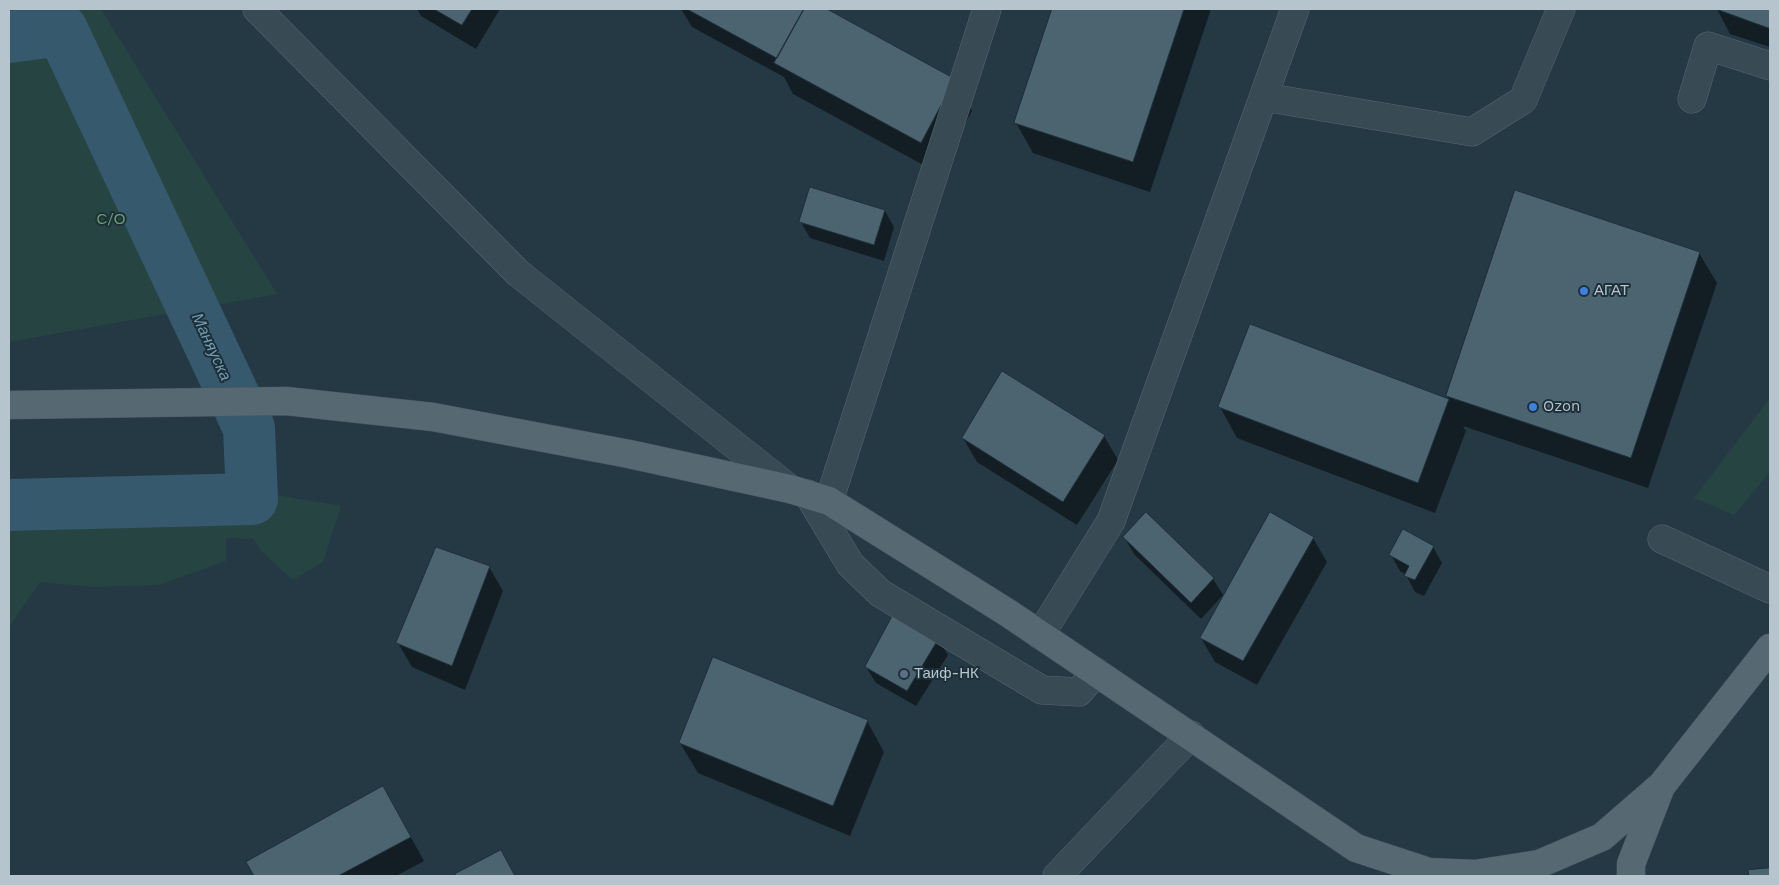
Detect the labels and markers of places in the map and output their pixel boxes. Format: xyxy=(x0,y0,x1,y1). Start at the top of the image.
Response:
place label: АГАТ xyxy=(1594,282,1629,300)
marker: АГАТ xyxy=(1578,285,1590,297)
place label: Ozon xyxy=(1543,398,1580,416)
marker: Ozon xyxy=(1527,401,1539,413)
place label: Таиф-НК xyxy=(914,665,979,683)
marker: Таиф-НК xyxy=(898,668,910,680)

